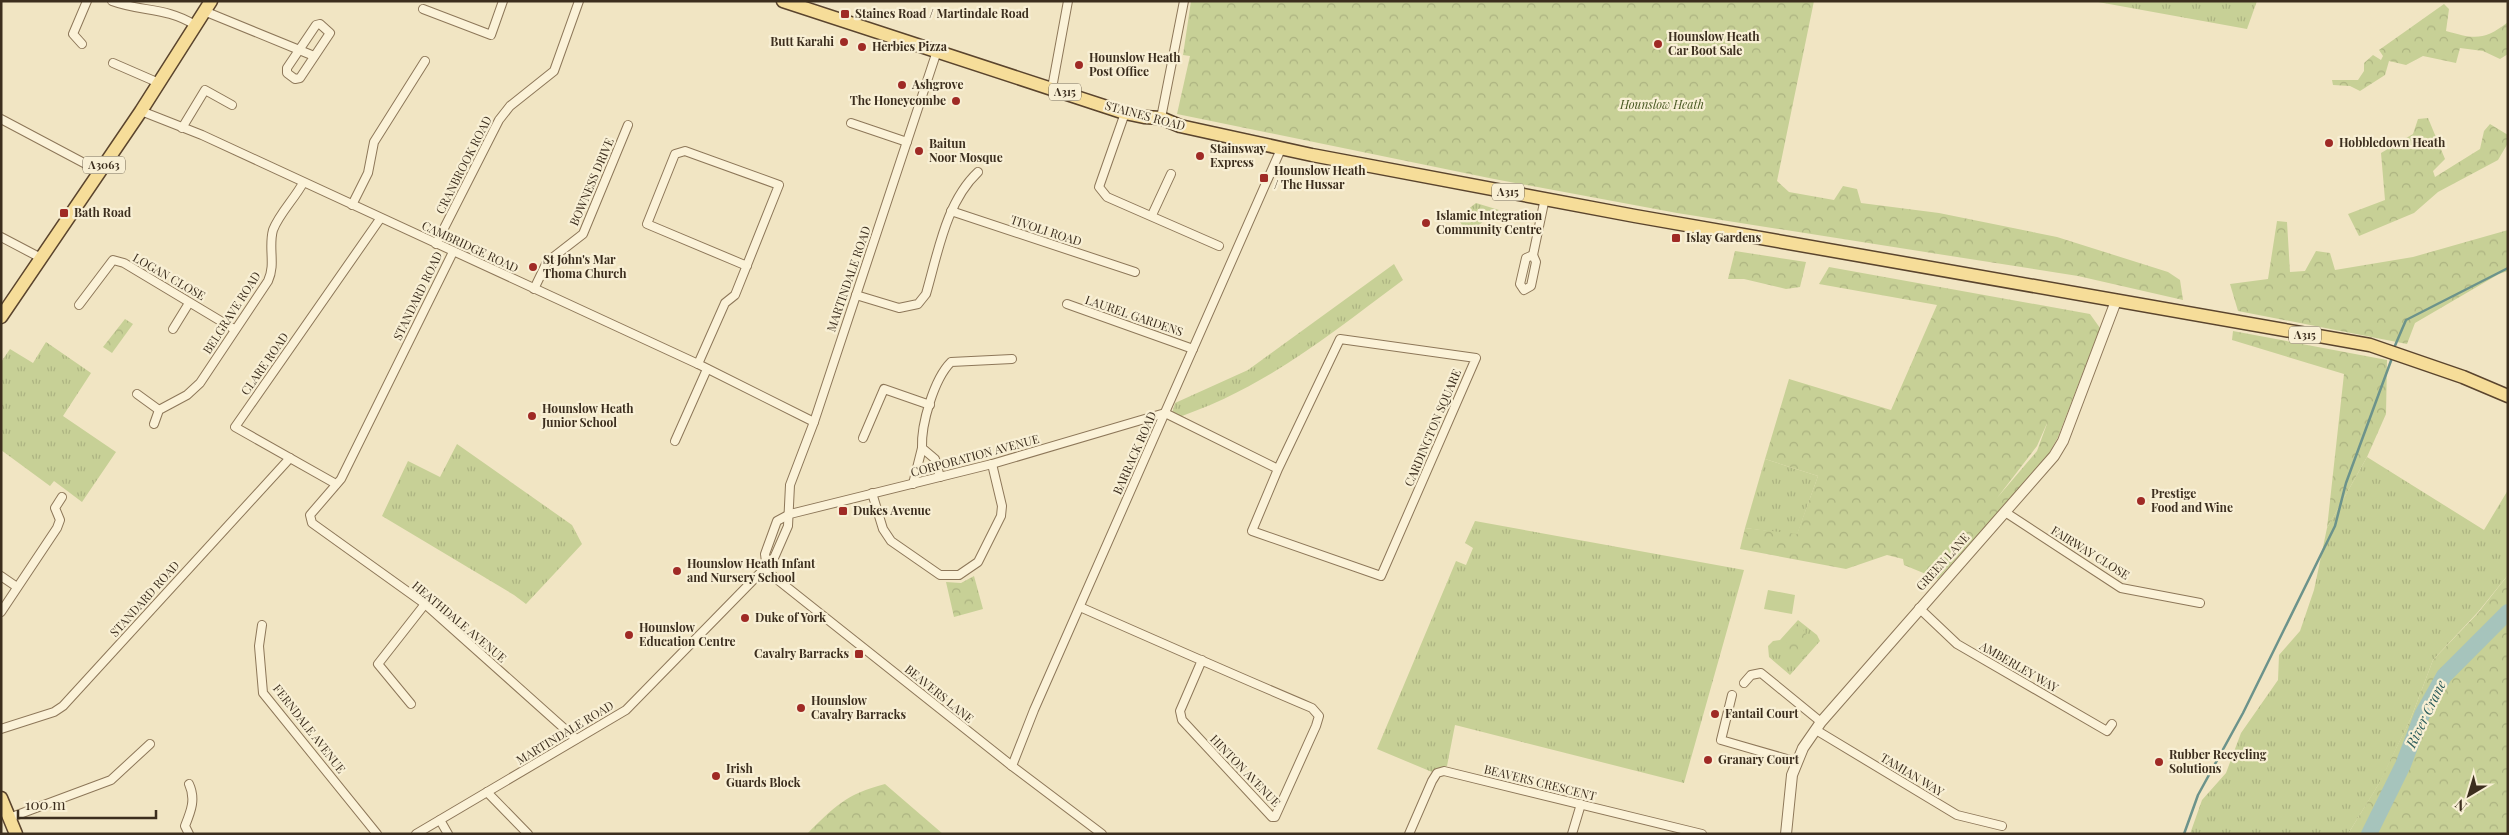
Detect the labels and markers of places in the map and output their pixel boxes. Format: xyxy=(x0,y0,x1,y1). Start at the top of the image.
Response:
place label: Staines Road / Martindale Road xyxy=(855,5,1029,21)
marker: Staines Road / Martindale Road xyxy=(839,8,851,20)
place label: Hounslow Heath Car Boot Sale xyxy=(1668,28,1760,58)
place label: Butt Karahi xyxy=(770,33,834,49)
marker: Butt Karahi xyxy=(838,36,850,48)
place label: Herbies Pizza xyxy=(872,38,948,54)
marker: Hounslow Heath Car Boot Sale xyxy=(1652,38,1664,50)
marker: Herbies Pizza xyxy=(856,41,868,53)
place label: Hounslow Heath Post Office xyxy=(1089,49,1181,79)
marker: Hounslow Heath Post Office xyxy=(1073,59,1085,71)
place label: Ashgrove xyxy=(911,76,963,92)
marker: Ashgrove xyxy=(896,79,908,91)
place label: The Honeycombe xyxy=(850,92,946,108)
marker: The Honeycombe xyxy=(950,95,962,107)
place label: Hobbledown Heath xyxy=(2339,134,2446,150)
place label: Baitun Noor Mosque xyxy=(929,135,1003,165)
marker: Hobbledown Heath xyxy=(2323,137,2335,149)
place label: Stainsway Express xyxy=(1210,140,1267,170)
marker: Baitun Noor Mosque xyxy=(913,145,925,157)
marker: Stainsway Express xyxy=(1194,150,1206,162)
place label: Hounslow Heath / The Hussar xyxy=(1274,162,1366,192)
marker: Hounslow Heath / The Hussar xyxy=(1258,172,1270,184)
place label: Bath Road xyxy=(74,204,131,220)
marker: Bath Road xyxy=(58,207,70,219)
place label: Islamic Integration Community Centre xyxy=(1436,207,1543,237)
marker: Islamic Integration Community Centre xyxy=(1420,217,1432,229)
place label: Islay Gardens xyxy=(1686,229,1761,245)
marker: Islay Gardens xyxy=(1670,232,1682,244)
place label: St John's Mar Thoma Church xyxy=(543,251,627,281)
marker: St John's Mar Thoma Church xyxy=(527,261,539,273)
place label: Hounslow Heath Junior School xyxy=(541,400,634,430)
marker: Hounslow Heath Junior School xyxy=(526,410,538,422)
place label: Prestige Food and Wine xyxy=(2151,485,2233,515)
marker: Prestige Food and Wine xyxy=(2135,495,2147,507)
place label: Dukes Avenue xyxy=(853,502,931,518)
marker: Dukes Avenue xyxy=(837,505,849,517)
place label: Hounslow Heath Infant and Nursery School xyxy=(687,555,816,585)
marker: Hounslow Heath Infant and Nursery School xyxy=(671,565,683,577)
place label: Duke of York xyxy=(755,609,827,625)
marker: Duke of York xyxy=(739,612,751,624)
place label: Hounslow Education Centre xyxy=(639,619,736,649)
marker: Hounslow Education Centre xyxy=(623,629,635,641)
place label: Cavalry Barracks xyxy=(754,645,849,661)
marker: Cavalry Barracks xyxy=(853,648,865,660)
place label: Hounslow Cavalry Barracks xyxy=(811,692,906,722)
marker: Hounslow Cavalry Barracks xyxy=(795,702,807,714)
place label: Fantail Court xyxy=(1725,705,1799,721)
marker: Fantail Court xyxy=(1709,708,1721,720)
place label: Rubber Recycling Solutions xyxy=(2169,746,2267,776)
place label: Granary Court xyxy=(1718,751,1800,767)
marker: Granary Court xyxy=(1702,754,1714,766)
marker: Rubber Recycling Solutions xyxy=(2153,756,2165,768)
place label: Irish Guards Block xyxy=(726,760,802,790)
marker: Irish Guards Block xyxy=(710,770,722,782)

